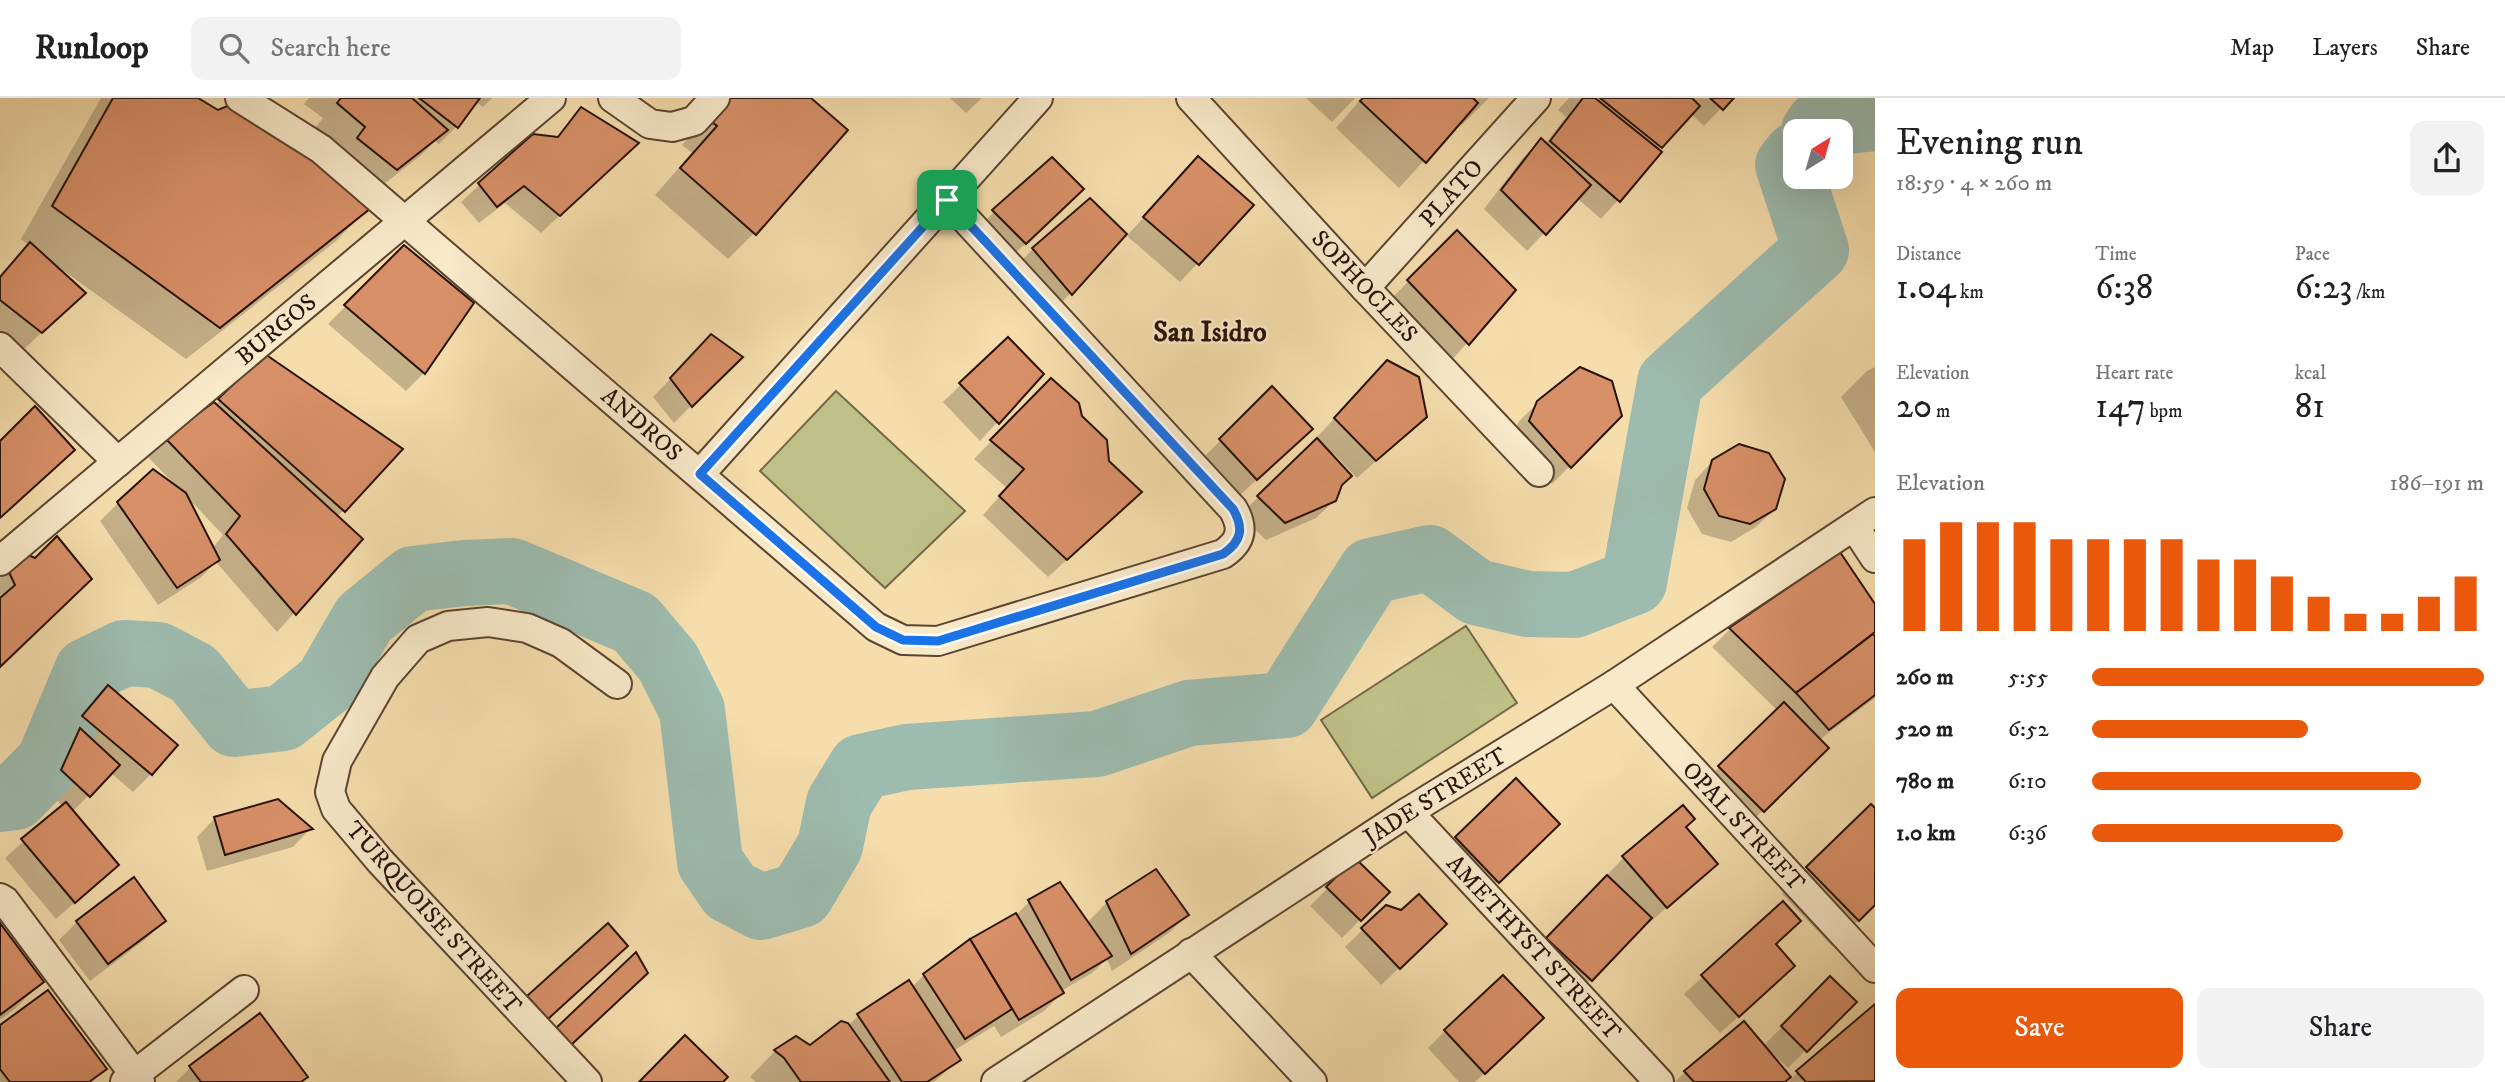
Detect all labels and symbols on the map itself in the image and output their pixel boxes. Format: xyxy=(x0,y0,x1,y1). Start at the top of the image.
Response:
north arrow xyxy=(1783,119,1853,189)
street label: PLATO xyxy=(1413,153,1490,234)
pin xyxy=(917,170,977,230)
street label: SOPHOCLES xyxy=(1305,224,1424,349)
street label: BURGOS xyxy=(230,288,323,372)
district label: San Isidro xyxy=(1153,315,1267,350)
street label: ANDROS xyxy=(595,381,688,468)
street label: JADE STREET xyxy=(1357,741,1513,854)
street label: OPAL STREET xyxy=(1675,756,1811,898)
street label: TURQUOISE STREET xyxy=(339,815,528,1020)
street label: AMETHYST STREET xyxy=(1440,849,1627,1047)

